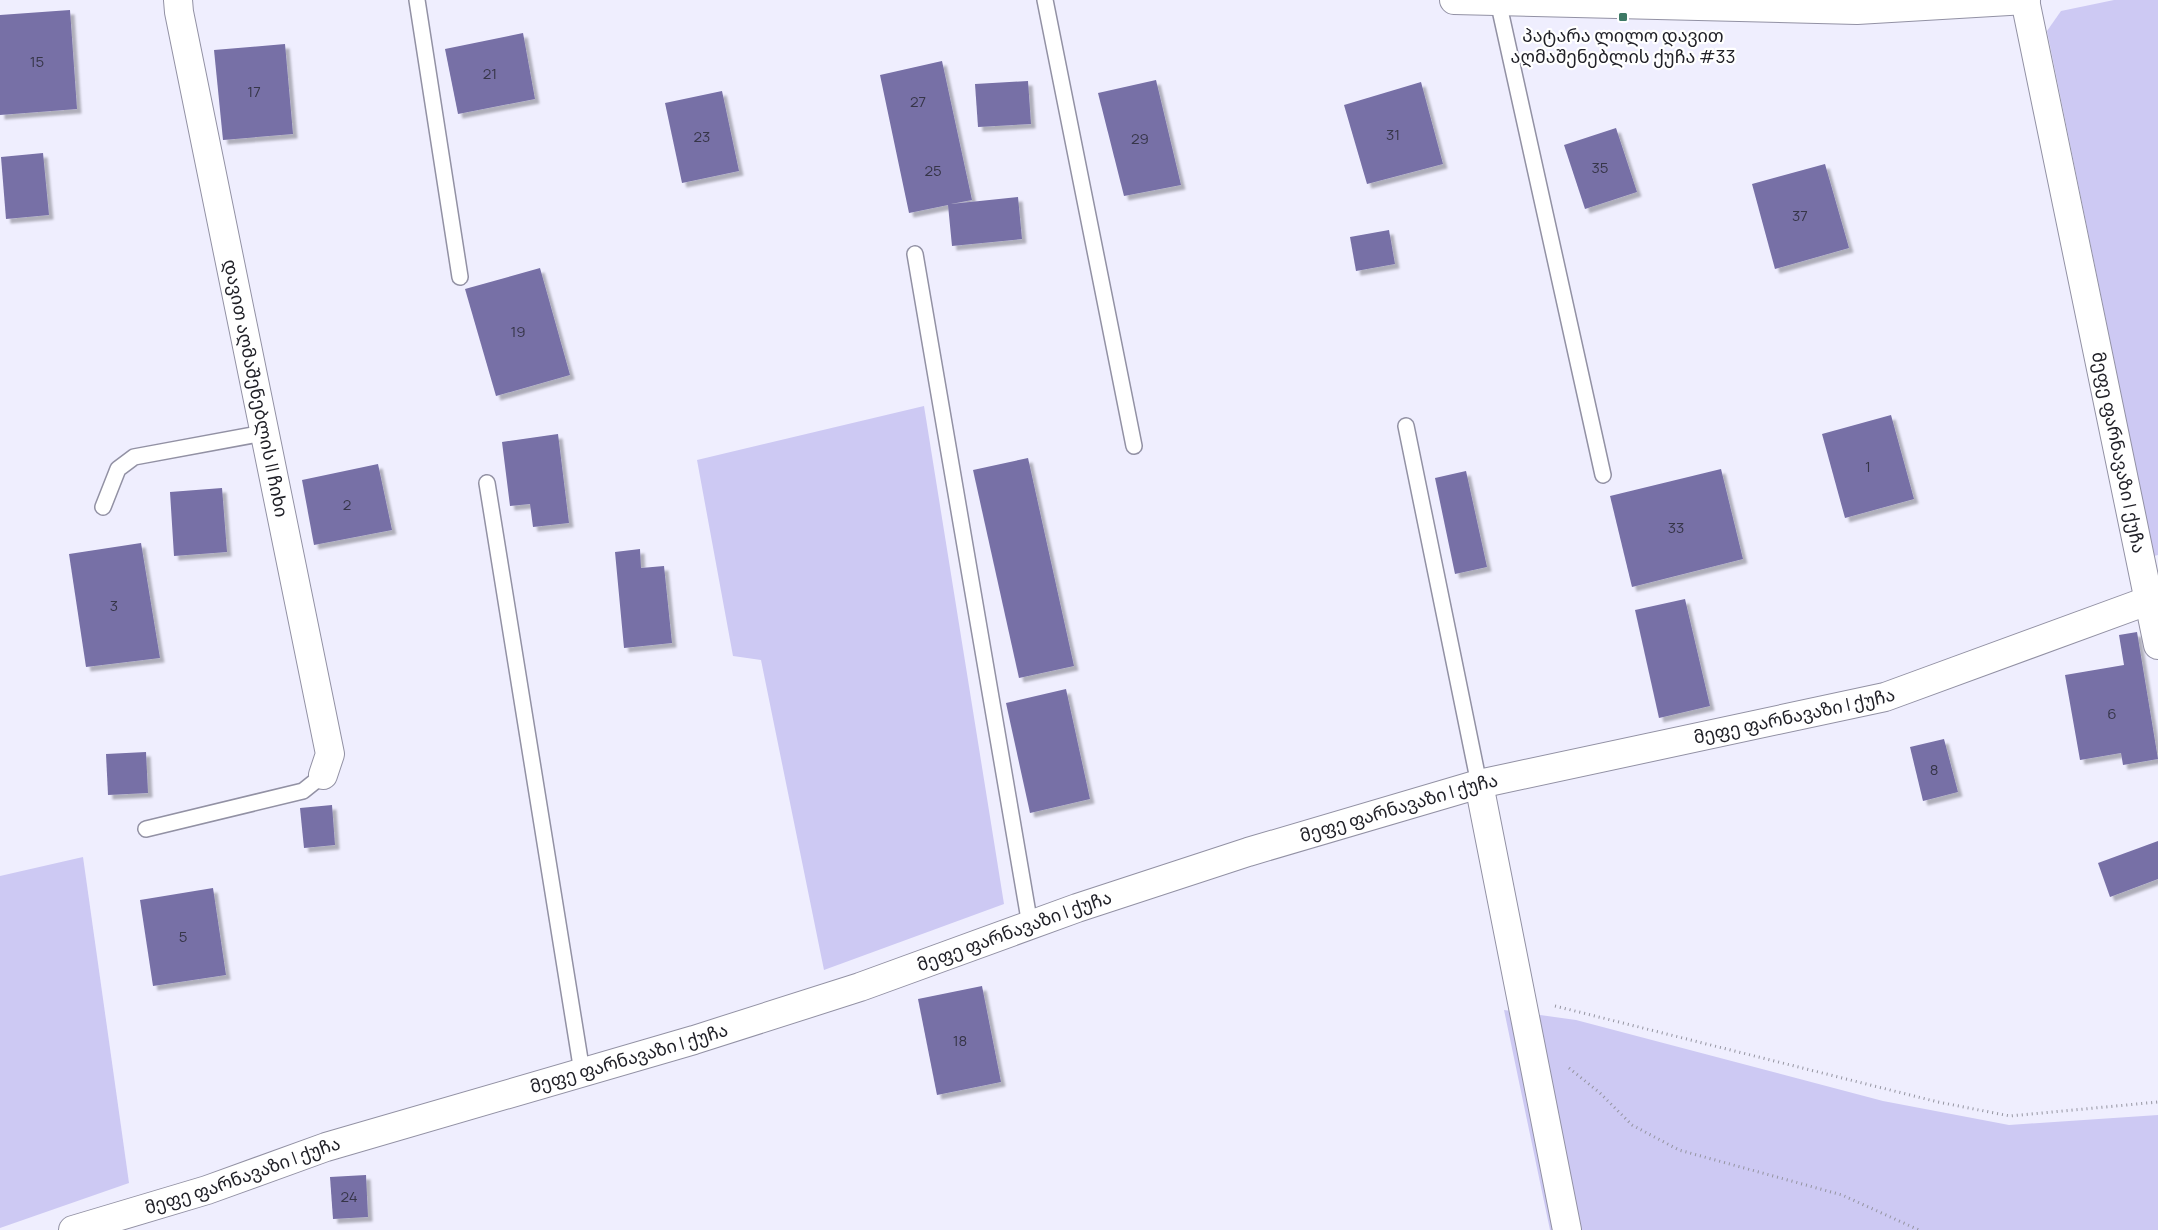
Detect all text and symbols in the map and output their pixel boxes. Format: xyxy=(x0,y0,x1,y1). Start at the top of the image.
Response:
marker: პატარა ლილო დავით აღმაშენებლის ქუჩა #33 xyxy=(1617,11,1629,23)
place label: პატარა ლილო დავით აღმაშენებლის ქუჩა #33 xyxy=(1511,23,1735,68)
house number: 15 xyxy=(30,51,44,72)
house number: 21 xyxy=(483,63,497,84)
house number: 17 xyxy=(247,81,261,102)
house number: 27 xyxy=(910,91,926,112)
house number: 31 xyxy=(1386,124,1400,145)
house number: 23 xyxy=(694,126,710,147)
house number: 29 xyxy=(1131,128,1149,149)
house number: 35 xyxy=(1592,157,1608,178)
house number: 25 xyxy=(924,160,942,181)
house number: 37 xyxy=(1792,205,1808,226)
street label: დავით აღმაშენებლის II ჩიხი xyxy=(219,257,294,519)
house number: 19 xyxy=(510,321,526,342)
street label: მეფე ფარნავაზი I ქუჩა xyxy=(2087,349,2152,555)
house number: 1 xyxy=(1865,456,1871,477)
house number: 2 xyxy=(343,494,351,515)
house number: 33 xyxy=(1668,517,1684,538)
house number: 3 xyxy=(110,595,118,616)
street label: მეფე ფარნავაზი I ქუჩა xyxy=(1691,681,1898,749)
house number: 6 xyxy=(2107,703,2117,724)
house number: 8 xyxy=(1930,759,1938,780)
street label: მეფე ფარნავაზი I ქუჩა xyxy=(1297,767,1500,847)
street label: მეფე ფარნავაზი I ქუჩა xyxy=(913,884,1114,976)
house number: 5 xyxy=(179,926,187,947)
street label: მეფე ფარნავაზი I ქუჩა xyxy=(527,1017,731,1098)
house number: 18 xyxy=(953,1030,967,1051)
street label: მეფე ფარნავაზი I ქუჩა xyxy=(141,1131,343,1219)
house number: 24 xyxy=(340,1186,358,1207)

